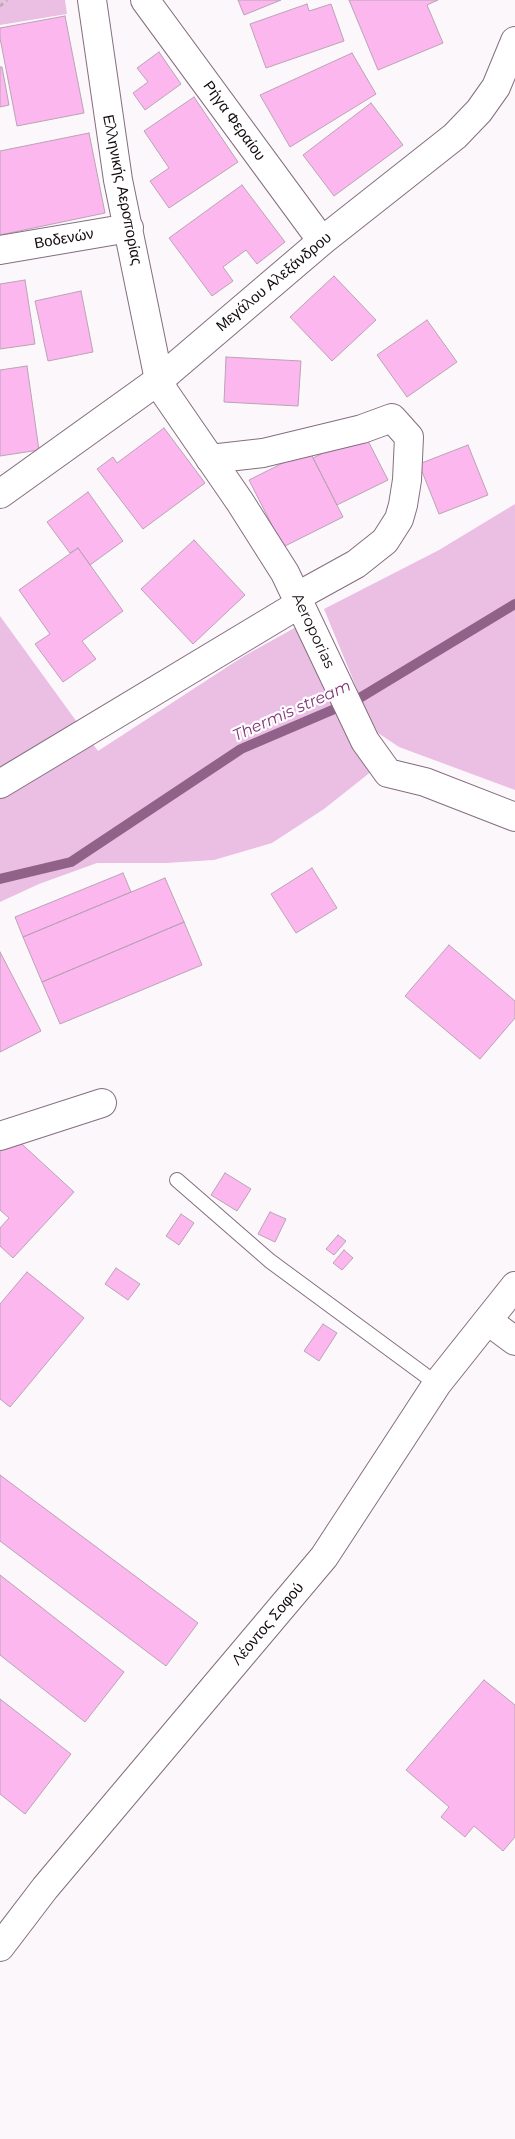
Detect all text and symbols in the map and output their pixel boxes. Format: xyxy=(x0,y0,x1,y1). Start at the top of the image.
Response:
street label: Ρήγα Φεραίου xyxy=(199,78,269,164)
street label: Ελληνικής Αεροπορίας xyxy=(99,113,145,267)
street label: Βοδενών xyxy=(33,225,95,253)
street label: Μεγάλου Αλεξάνδρου xyxy=(213,229,335,335)
street label: Aeroporias xyxy=(288,591,338,671)
water label: Thermis stream xyxy=(230,676,354,746)
street label: Λέοντος Σοφού xyxy=(228,1579,308,1669)

